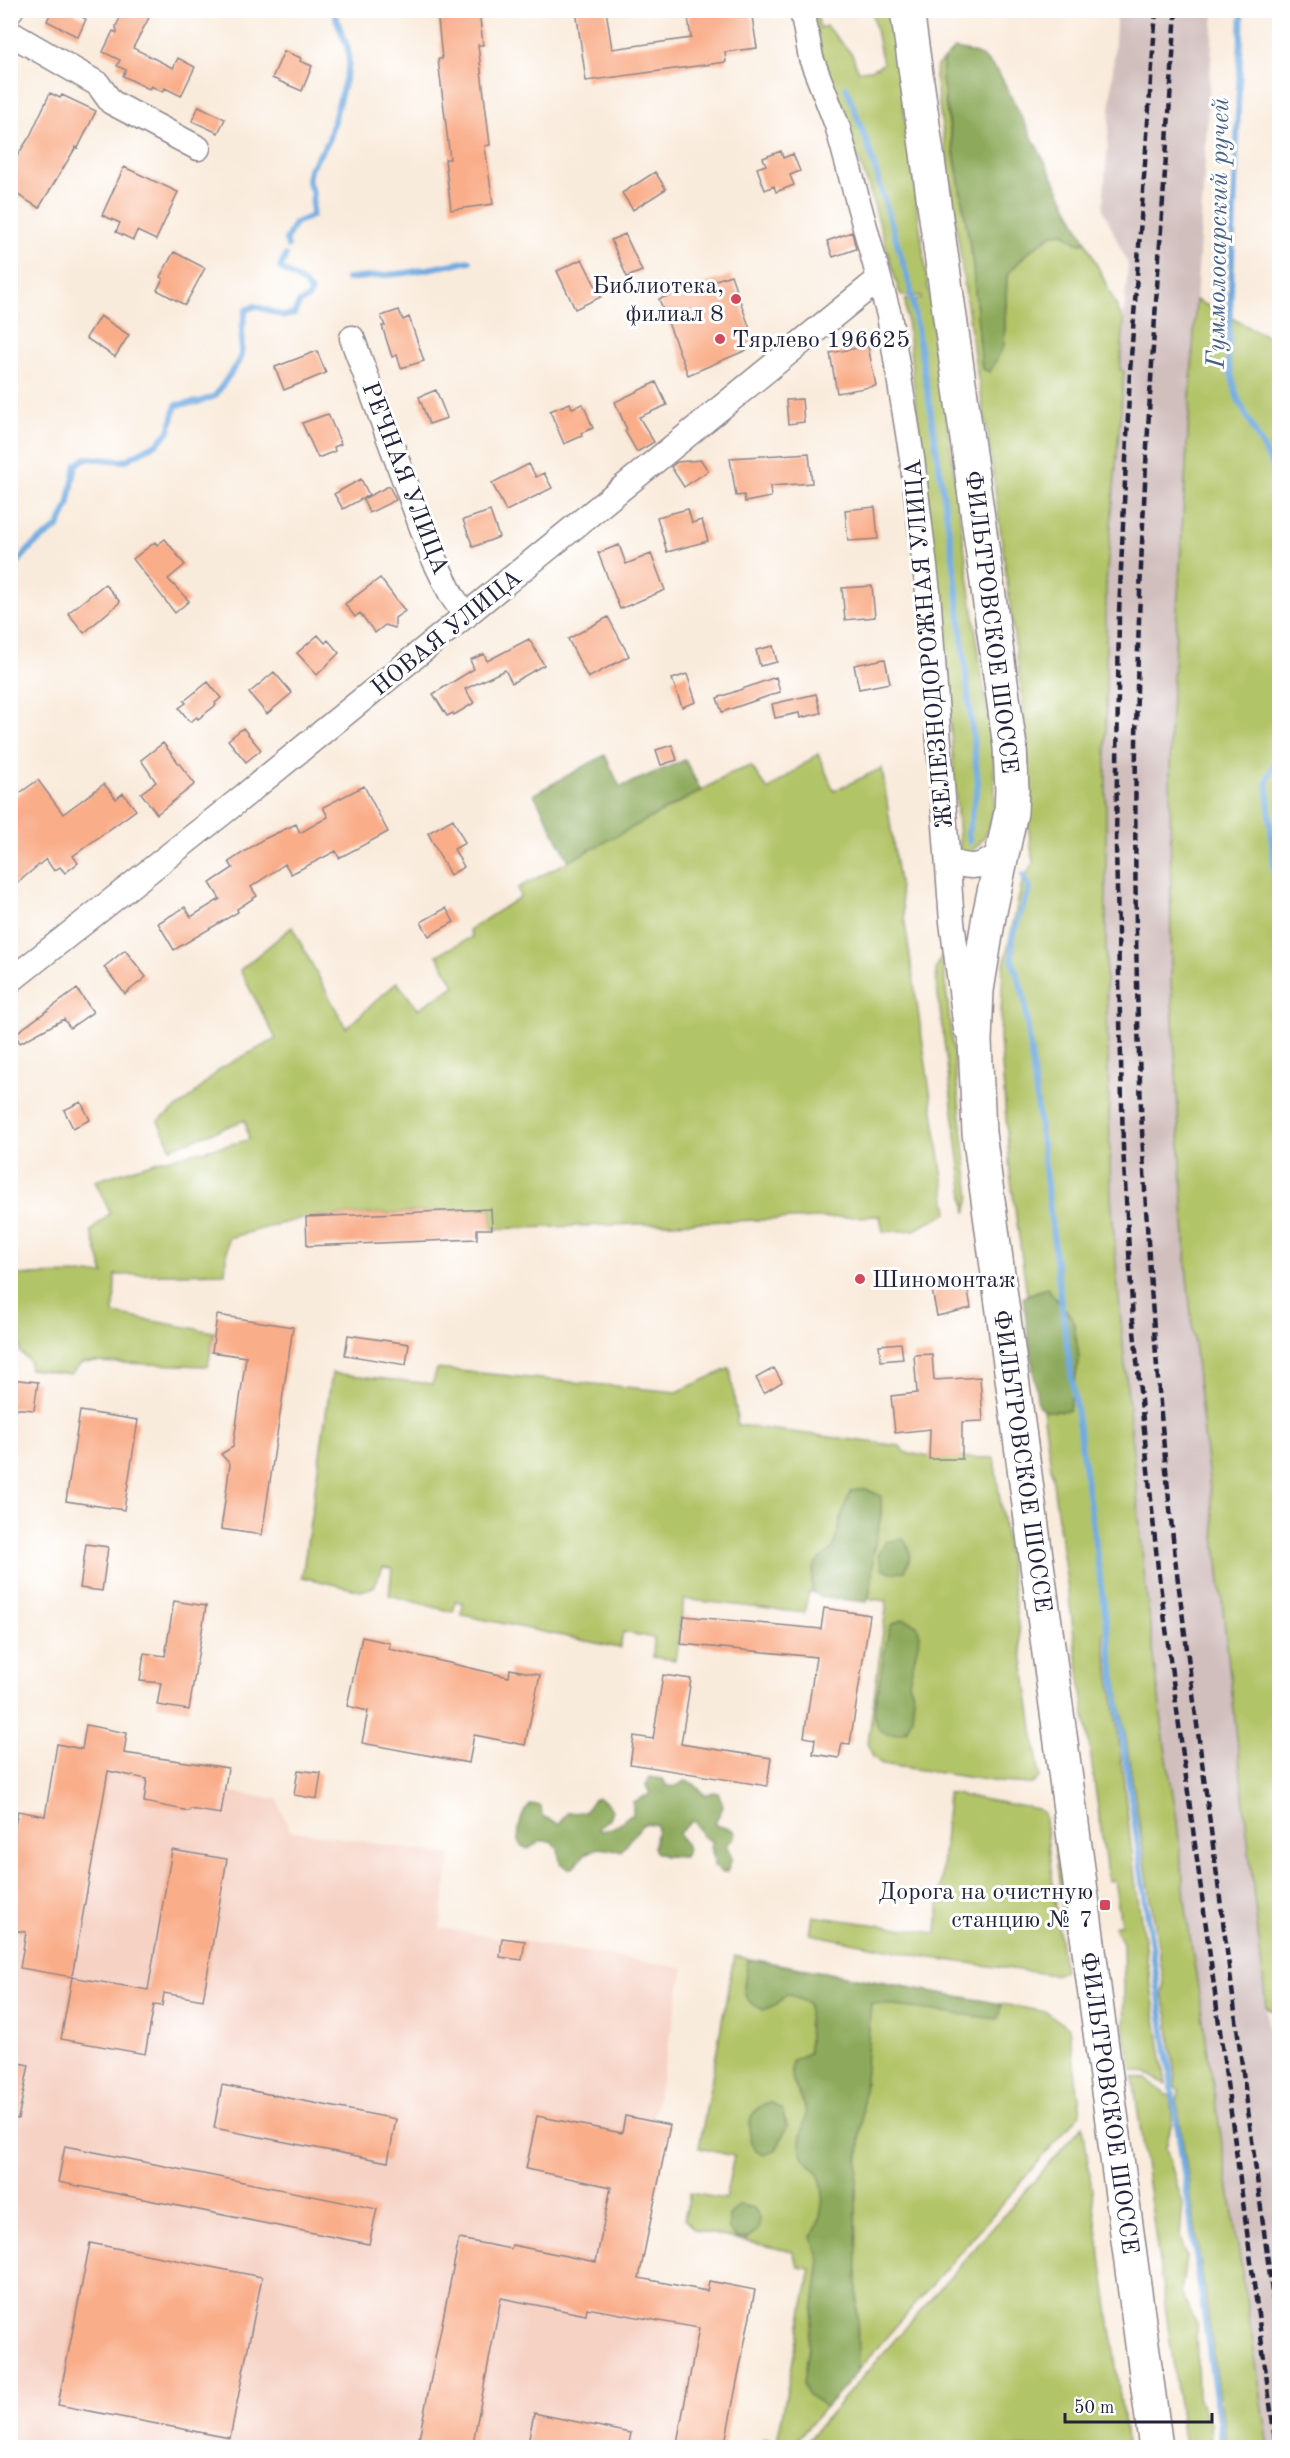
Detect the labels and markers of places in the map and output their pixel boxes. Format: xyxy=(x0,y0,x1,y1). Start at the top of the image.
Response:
place label: Библиотека, филиал 8 xyxy=(592,275,724,327)
marker: Библиотека, филиал 8 xyxy=(729,292,743,306)
place label: Тярлево 196625 xyxy=(732,329,910,353)
marker: Тярлево 196625 xyxy=(713,332,727,346)
place label: Шиномонтаж xyxy=(872,1269,1016,1293)
marker: Шиномонтаж xyxy=(853,1272,867,1286)
place label: Дорога на очистную станцию № 7 xyxy=(879,1881,1093,1933)
marker: Дорога на очистную станцию № 7 xyxy=(1098,1898,1112,1912)

